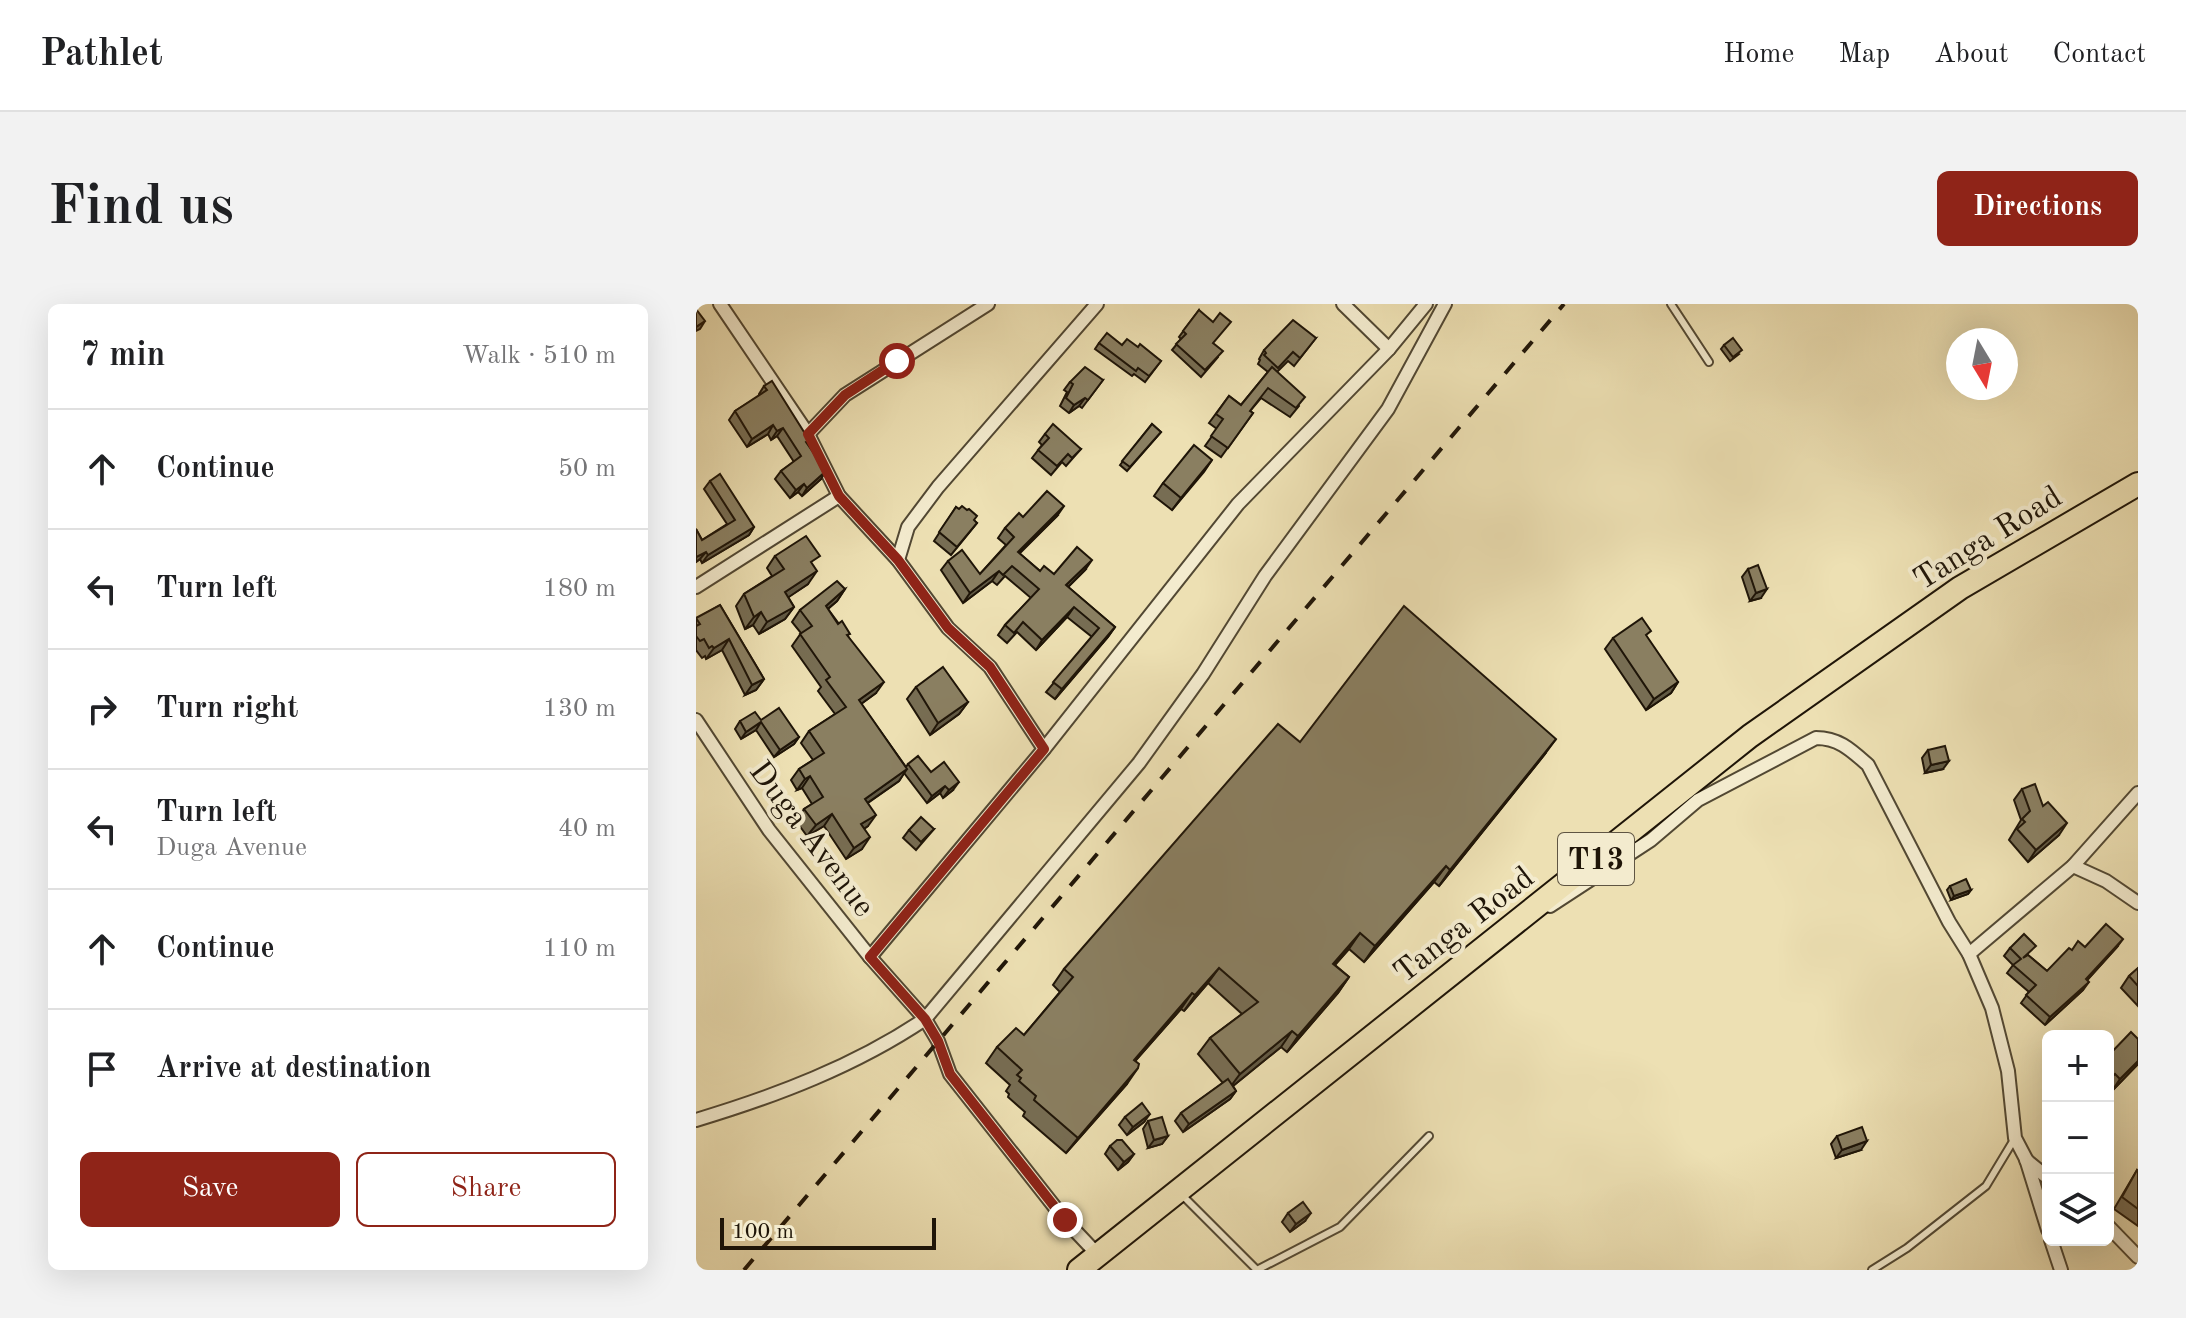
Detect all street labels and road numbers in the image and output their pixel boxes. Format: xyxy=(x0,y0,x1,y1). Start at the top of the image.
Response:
street label: Tanga Road xyxy=(1909,482,2068,598)
street label: Duga Avenue xyxy=(742,756,879,924)
road number: T13 xyxy=(1558,833,1634,885)
street label: Tanga Road xyxy=(1389,862,1541,991)

